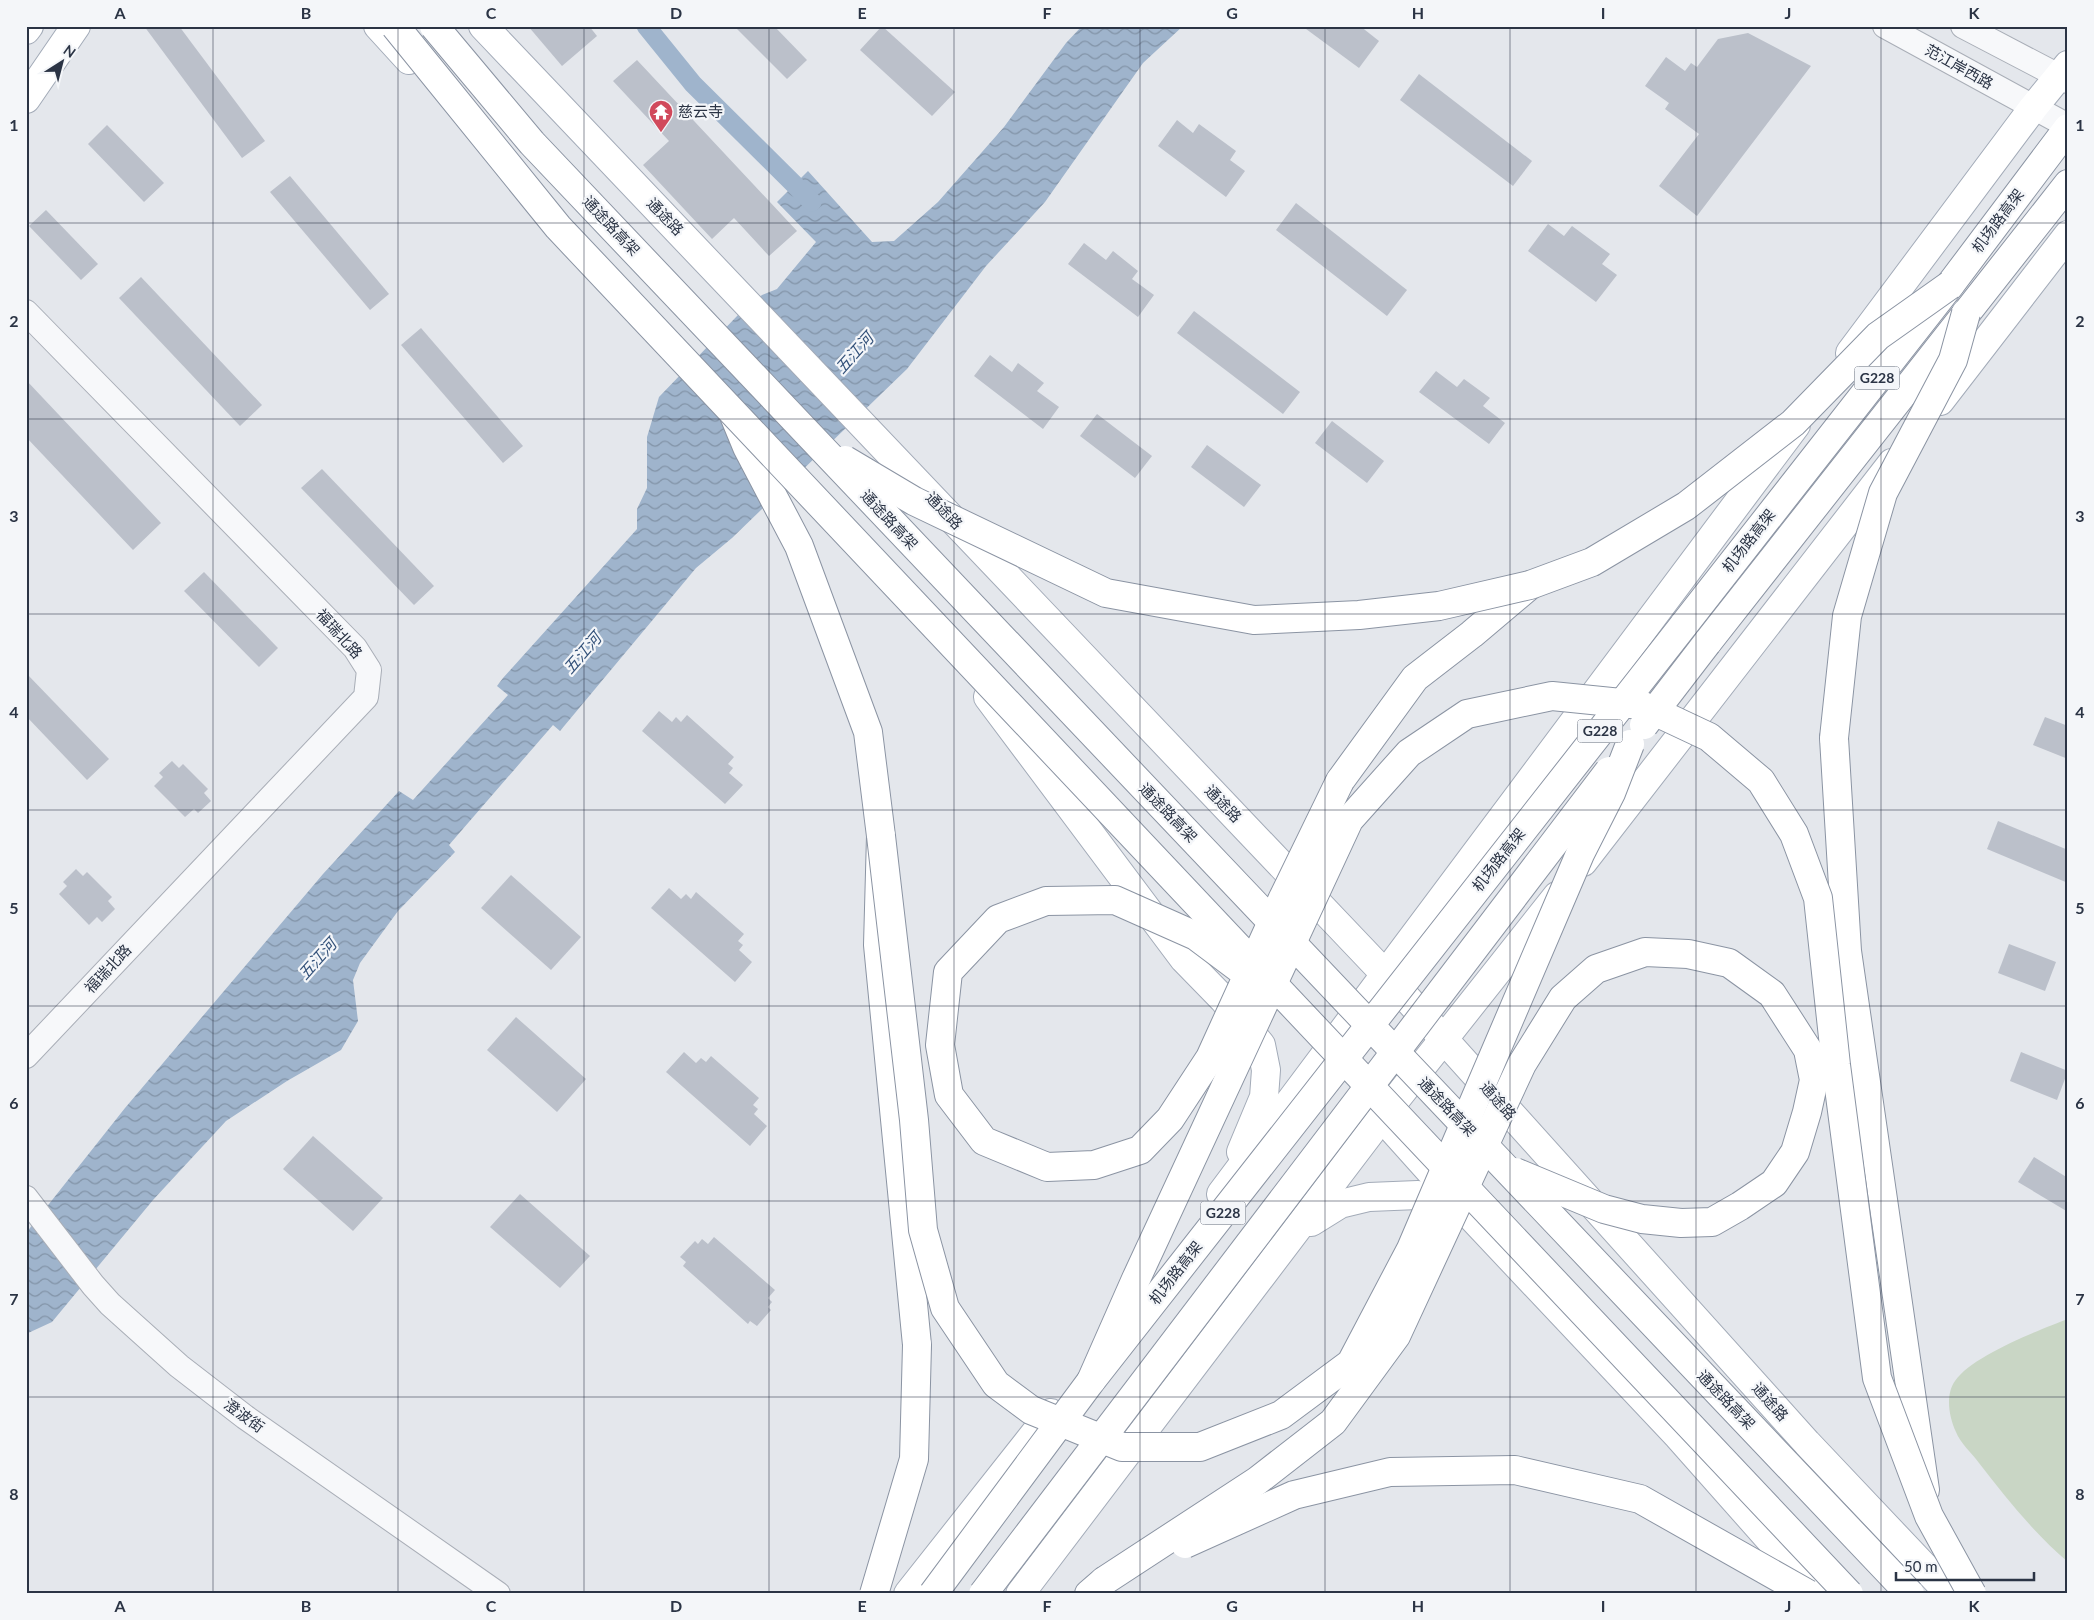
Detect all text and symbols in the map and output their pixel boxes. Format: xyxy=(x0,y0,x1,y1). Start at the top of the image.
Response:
text: A xyxy=(113,3,126,22)
text: B xyxy=(301,3,311,22)
text: C xyxy=(486,3,497,22)
text: D xyxy=(670,3,682,22)
text: E xyxy=(857,3,867,22)
text: F xyxy=(1042,3,1052,22)
text: G xyxy=(1226,3,1238,22)
text: H xyxy=(1412,3,1424,22)
text: I xyxy=(1601,3,1605,22)
text: J xyxy=(1785,3,1791,22)
text: K xyxy=(1969,3,1981,22)
north arrow xyxy=(38,38,88,88)
street label: 范江岸西路 xyxy=(1922,40,1997,92)
text: N xyxy=(61,41,79,61)
temple icon: 慈云寺 xyxy=(648,99,674,133)
place label: 慈云寺 xyxy=(678,102,723,120)
text: 1 xyxy=(9,115,19,134)
text: 1 xyxy=(2075,115,2085,134)
street label: 机场路高架 xyxy=(1967,185,2027,256)
street label: 通途路高架 xyxy=(580,192,644,259)
street label: 通途路 xyxy=(644,194,688,239)
text: 2 xyxy=(9,311,19,330)
text: 2 xyxy=(2075,311,2085,330)
water label: 五江河 xyxy=(831,326,879,377)
road number: G228 xyxy=(1854,366,1900,389)
street label: 通途路高架 xyxy=(858,486,922,553)
street label: 通途路 xyxy=(923,488,967,533)
street label: 机场路高架 xyxy=(1718,505,1778,575)
text: 3 xyxy=(9,506,19,525)
text: 3 xyxy=(2075,506,2085,525)
street label: 福瑞北路 xyxy=(313,605,367,662)
water label: 五江河 xyxy=(559,626,607,677)
text: 4 xyxy=(9,702,19,721)
text: 4 xyxy=(2075,702,2085,721)
road number: G228 xyxy=(1578,719,1622,742)
street label: 通途路高架 xyxy=(1136,779,1201,846)
street label: 通途路 xyxy=(1202,781,1246,826)
street label: 机场路高架 xyxy=(1468,824,1528,894)
text: 5 xyxy=(9,898,19,917)
text: 5 xyxy=(2075,898,2085,917)
water label: 五江河 xyxy=(294,932,342,983)
street label: 福瑞北路 xyxy=(80,940,134,996)
street label: 通途路高架 xyxy=(1415,1073,1480,1140)
street label: 通途路 xyxy=(1477,1078,1520,1123)
text: 6 xyxy=(9,1093,19,1112)
text: 6 xyxy=(2075,1093,2085,1112)
road number: G228 xyxy=(1200,1202,1246,1224)
street label: 机场路高架 xyxy=(1145,1237,1205,1307)
text: 7 xyxy=(9,1289,19,1308)
text: 7 xyxy=(2075,1289,2085,1308)
street label: 通途路高架 xyxy=(1694,1366,1759,1433)
street label: 通途路 xyxy=(1749,1379,1792,1424)
street label: 澄波街 xyxy=(221,1395,268,1436)
text: 8 xyxy=(9,1484,19,1503)
text: 8 xyxy=(2075,1484,2085,1503)
scale bar xyxy=(1896,1550,2034,1582)
text: 50 m xyxy=(1904,1557,1938,1575)
text: A xyxy=(113,1596,126,1615)
text: B xyxy=(301,1596,311,1615)
text: C xyxy=(486,1596,497,1615)
text: D xyxy=(670,1596,682,1615)
text: E xyxy=(857,1596,867,1615)
text: F xyxy=(1042,1596,1052,1615)
text: G xyxy=(1226,1596,1238,1615)
text: H xyxy=(1412,1596,1424,1615)
text: I xyxy=(1601,1596,1605,1615)
text: J xyxy=(1785,1596,1791,1615)
text: K xyxy=(1969,1596,1981,1615)

